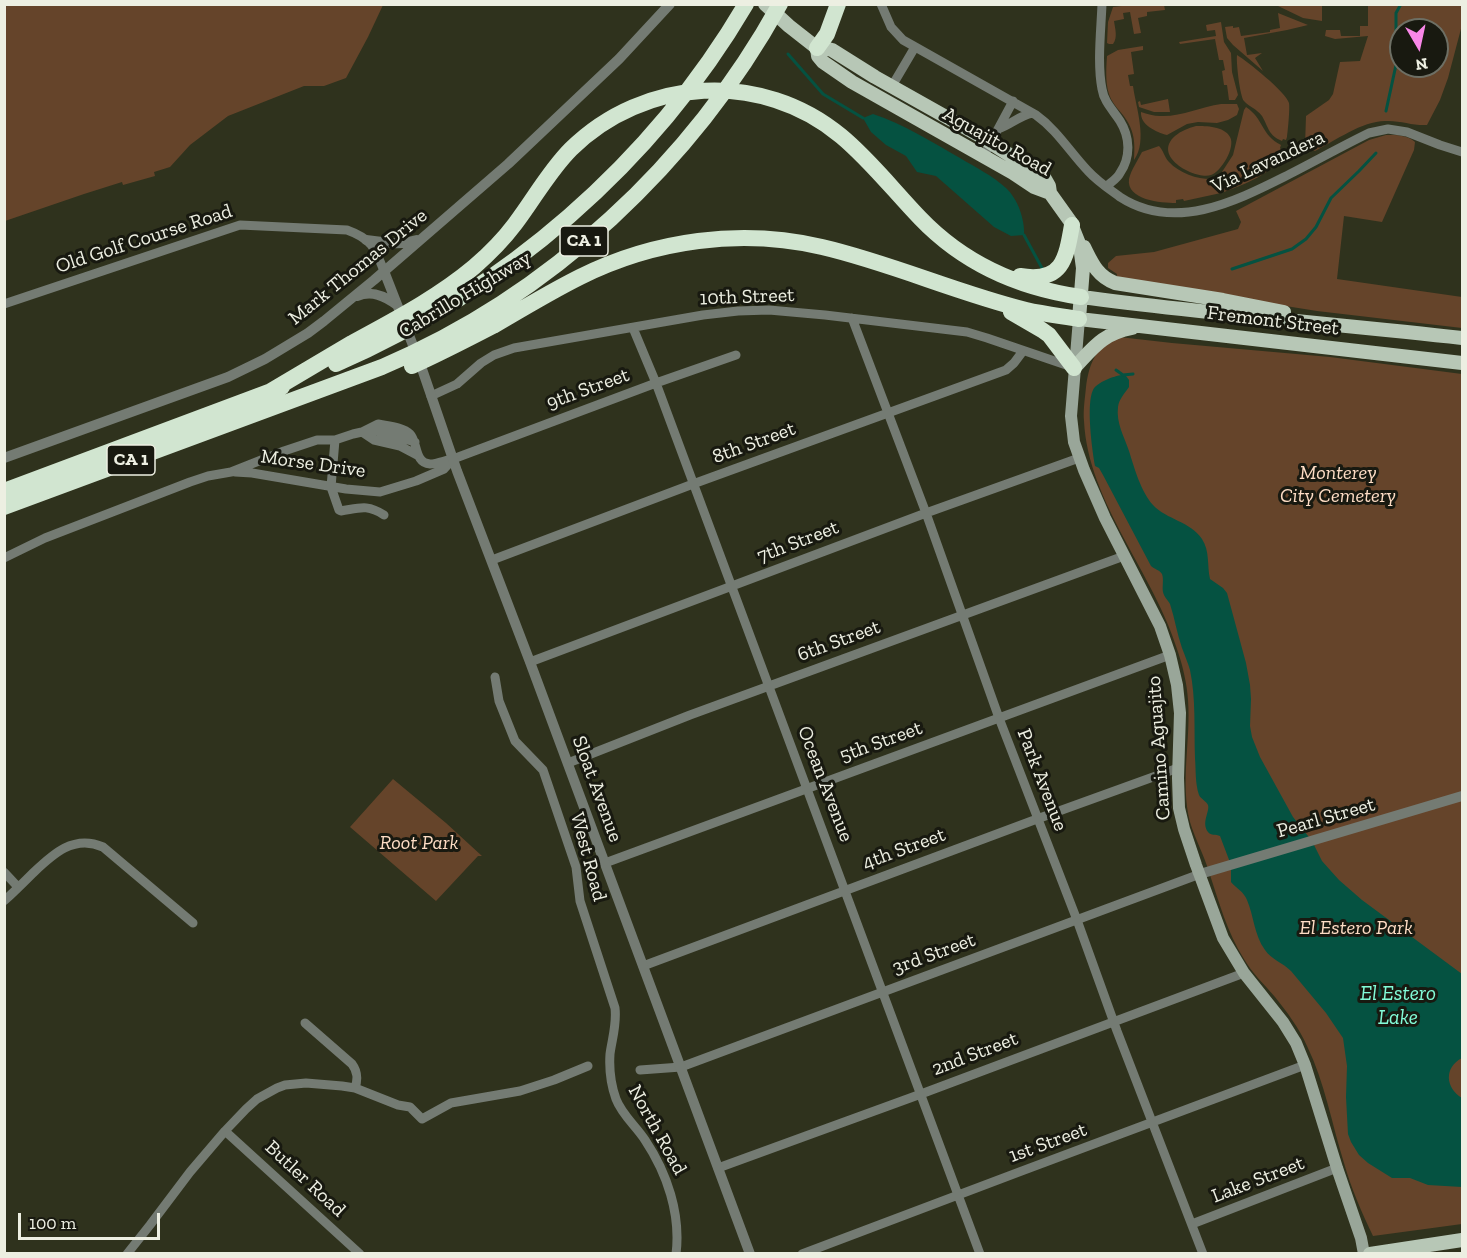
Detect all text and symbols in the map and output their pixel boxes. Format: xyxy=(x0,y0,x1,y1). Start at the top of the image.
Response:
north arrow xyxy=(1389,18,1449,78)
text: N xyxy=(1414,54,1429,75)
street label: Aguajito Road xyxy=(939,102,1055,182)
street label: Via Lavandera xyxy=(1208,125,1328,199)
street label: Old Golf Course Road xyxy=(53,199,235,279)
street label: Mark Thomas Drive xyxy=(284,204,432,330)
road number: CA 1 xyxy=(560,226,608,256)
street label: Cabrillo Highway xyxy=(395,246,535,344)
street label: 10th Street xyxy=(699,283,795,311)
street label: Fremont Street xyxy=(1206,301,1340,341)
street label: 9th Street xyxy=(543,363,633,415)
street label: 8th Street xyxy=(709,417,799,469)
road number: CA 1 xyxy=(107,445,155,475)
street label: Morse Drive xyxy=(259,445,367,483)
park label: Monterey City Cemetery xyxy=(1280,461,1396,508)
street label: 7th Street xyxy=(754,516,842,568)
street label: 6th Street xyxy=(794,615,884,667)
street label: Camino Aguajito xyxy=(1142,675,1176,821)
street label: 5th Street xyxy=(836,716,926,768)
street label: Ocean Avenue xyxy=(792,723,858,845)
street label: Park Avenue xyxy=(1012,725,1072,835)
street label: Sloat Avenue xyxy=(567,733,627,845)
street label: Pearl Street xyxy=(1274,793,1378,843)
street label: West Road xyxy=(565,810,611,904)
street label: 4th Street xyxy=(859,823,949,875)
park label: Root Park xyxy=(380,831,458,855)
park label: El Estero Park xyxy=(1299,916,1413,940)
street label: 3rd Street xyxy=(889,928,979,980)
water label: El Estero Lake xyxy=(1360,981,1436,1031)
street label: 2nd Street xyxy=(929,1027,1021,1081)
street label: North Road xyxy=(622,1081,692,1179)
street label: 1st Street xyxy=(1006,1118,1090,1168)
street label: Butler Road xyxy=(260,1136,350,1222)
street label: Lake Street xyxy=(1208,1151,1308,1209)
scale bar xyxy=(21,1201,164,1239)
text: 100 m xyxy=(29,1212,76,1234)

